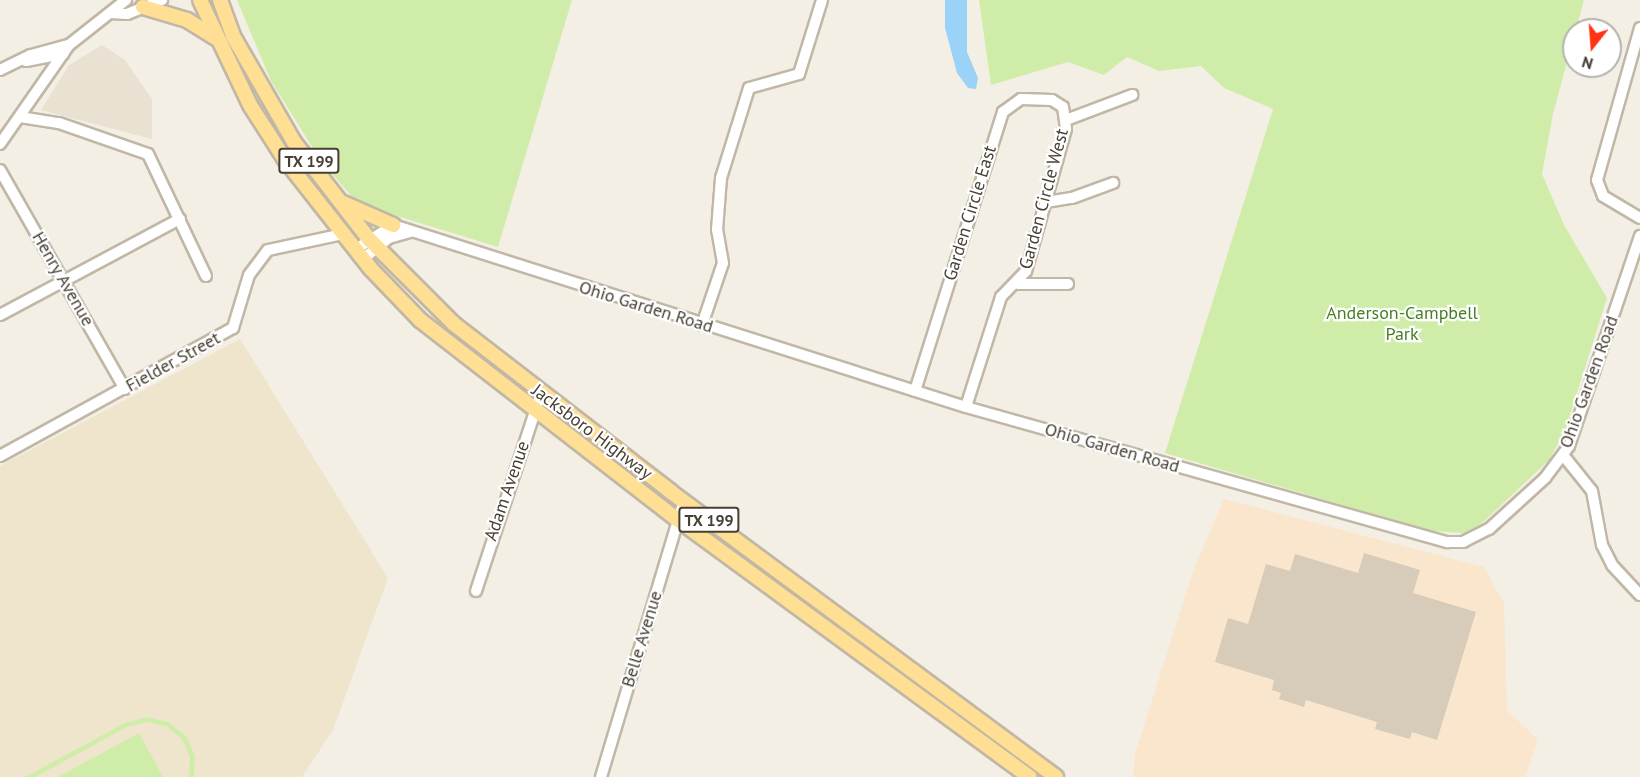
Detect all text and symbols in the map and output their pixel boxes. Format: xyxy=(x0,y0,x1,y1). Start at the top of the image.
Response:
north arrow xyxy=(1562,18,1622,78)
text: N xyxy=(1579,52,1595,74)
street label: Garden Circle West xyxy=(1015,126,1073,272)
street label: Garden Circle East xyxy=(939,143,1001,283)
road number: TX 199 xyxy=(278,148,340,174)
street label: Henry Avenue xyxy=(27,227,99,331)
street label: Ohio Garden Road xyxy=(576,276,716,338)
park label: Anderson-Campbell Park xyxy=(1326,303,1478,346)
street label: Ohio Garden Road xyxy=(1555,313,1623,451)
street label: Fielder Street xyxy=(122,327,224,397)
street label: Jacksboro Highway xyxy=(527,380,657,484)
street label: Ohio Garden Road xyxy=(1042,418,1182,478)
street label: Adam Avenue xyxy=(480,438,534,544)
road number: TX 199 xyxy=(678,507,740,533)
street label: Belle Avenue xyxy=(617,588,667,690)

